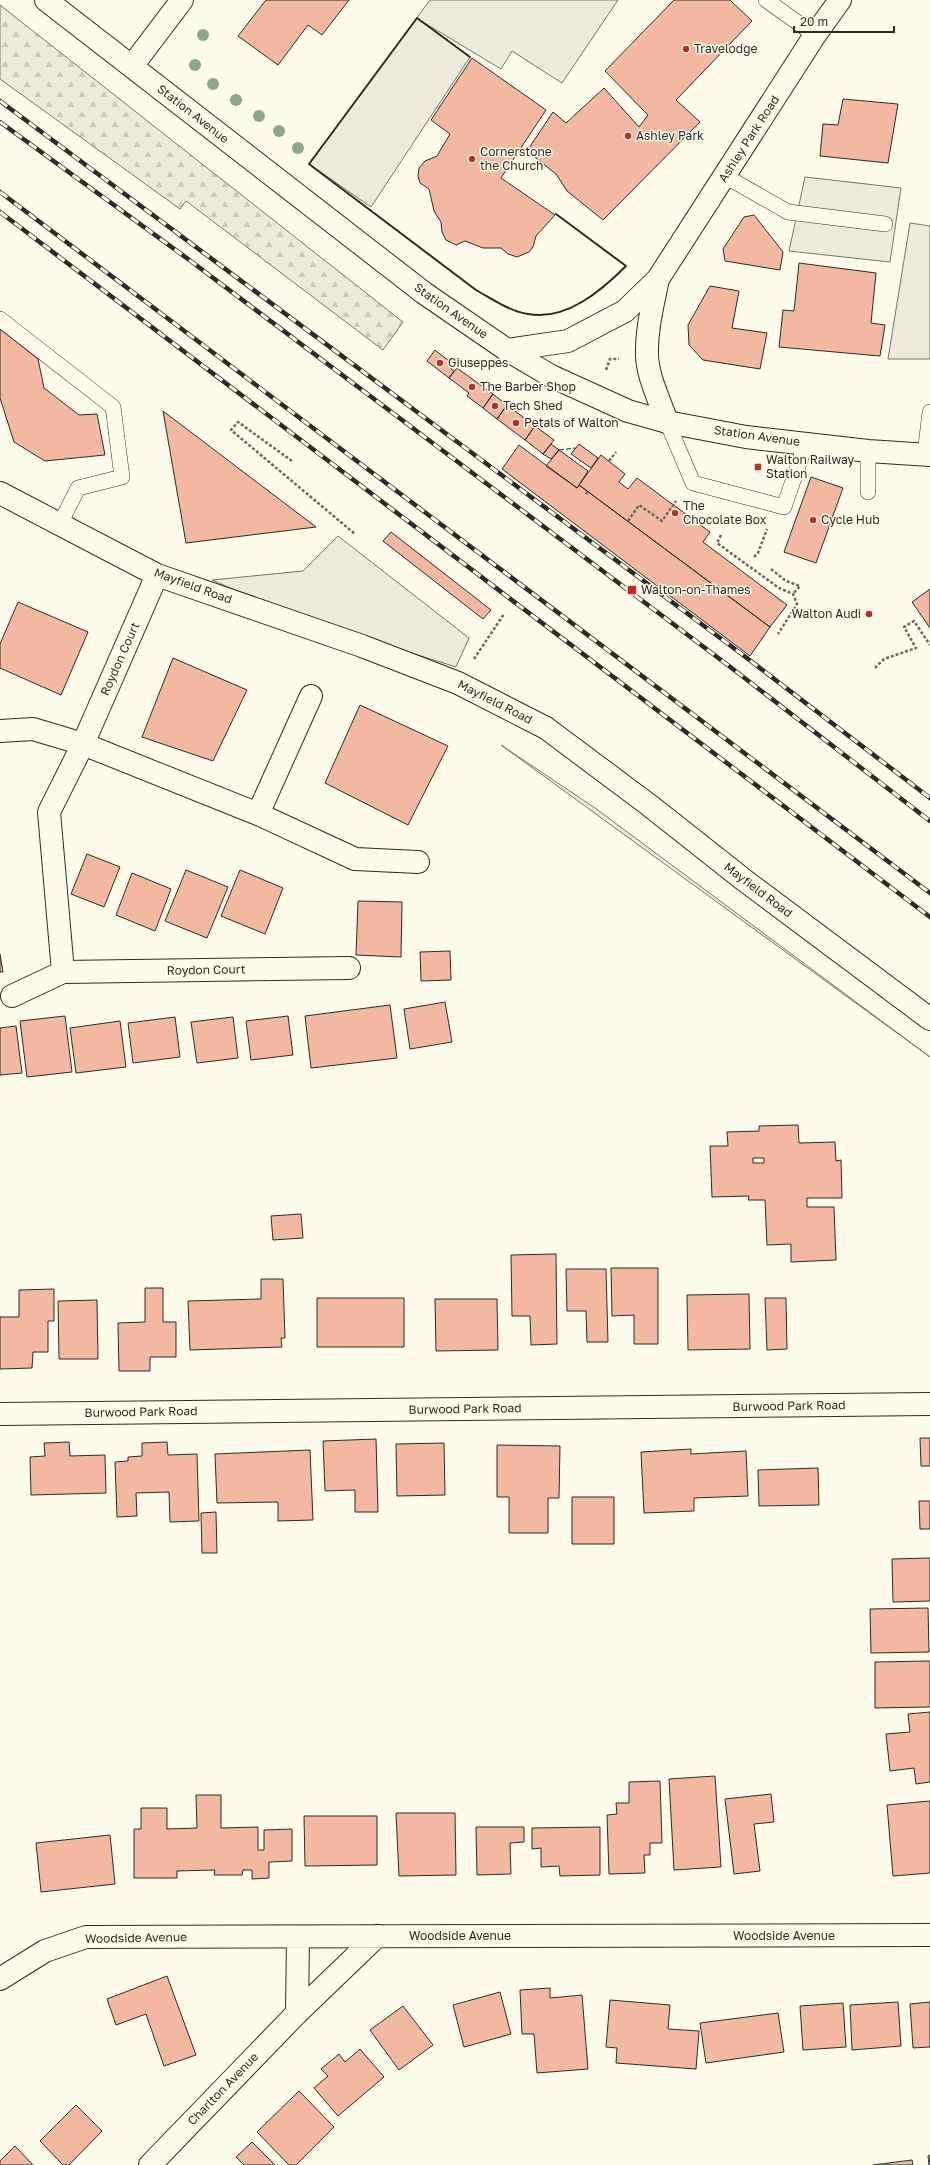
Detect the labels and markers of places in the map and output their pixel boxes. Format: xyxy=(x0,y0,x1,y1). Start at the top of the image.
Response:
place label: Travelodge xyxy=(694,41,758,56)
marker: Travelodge xyxy=(681,44,691,54)
place label: Ashley Park xyxy=(636,128,704,143)
marker: Ashley Park xyxy=(623,131,633,141)
place label: Cornerstone the Church xyxy=(480,144,552,173)
marker: Cornerstone the Church xyxy=(467,154,477,164)
place label: Giuseppes xyxy=(448,355,508,370)
marker: Giuseppes xyxy=(435,358,445,368)
place label: The Barber Shop xyxy=(480,379,576,394)
marker: The Barber Shop xyxy=(467,382,477,392)
place label: Tech Shed xyxy=(503,398,563,413)
marker: Tech Shed xyxy=(490,401,500,411)
place label: Petals of Walton xyxy=(524,415,619,430)
marker: Petals of Walton xyxy=(511,418,521,428)
place label: Walton Railway Station xyxy=(766,452,855,481)
marker: Walton Railway Station xyxy=(753,462,763,472)
place label: The Chocolate Box xyxy=(683,498,767,527)
marker: The Chocolate Box xyxy=(670,508,680,518)
place label: Cycle Hub xyxy=(821,512,880,527)
marker: Cycle Hub xyxy=(808,515,818,525)
place label: Walton-on-Thames xyxy=(641,582,751,597)
marker: Walton-on-Thames xyxy=(626,584,638,596)
place label: Walton Audi xyxy=(792,606,861,621)
marker: Walton Audi xyxy=(864,609,874,619)

